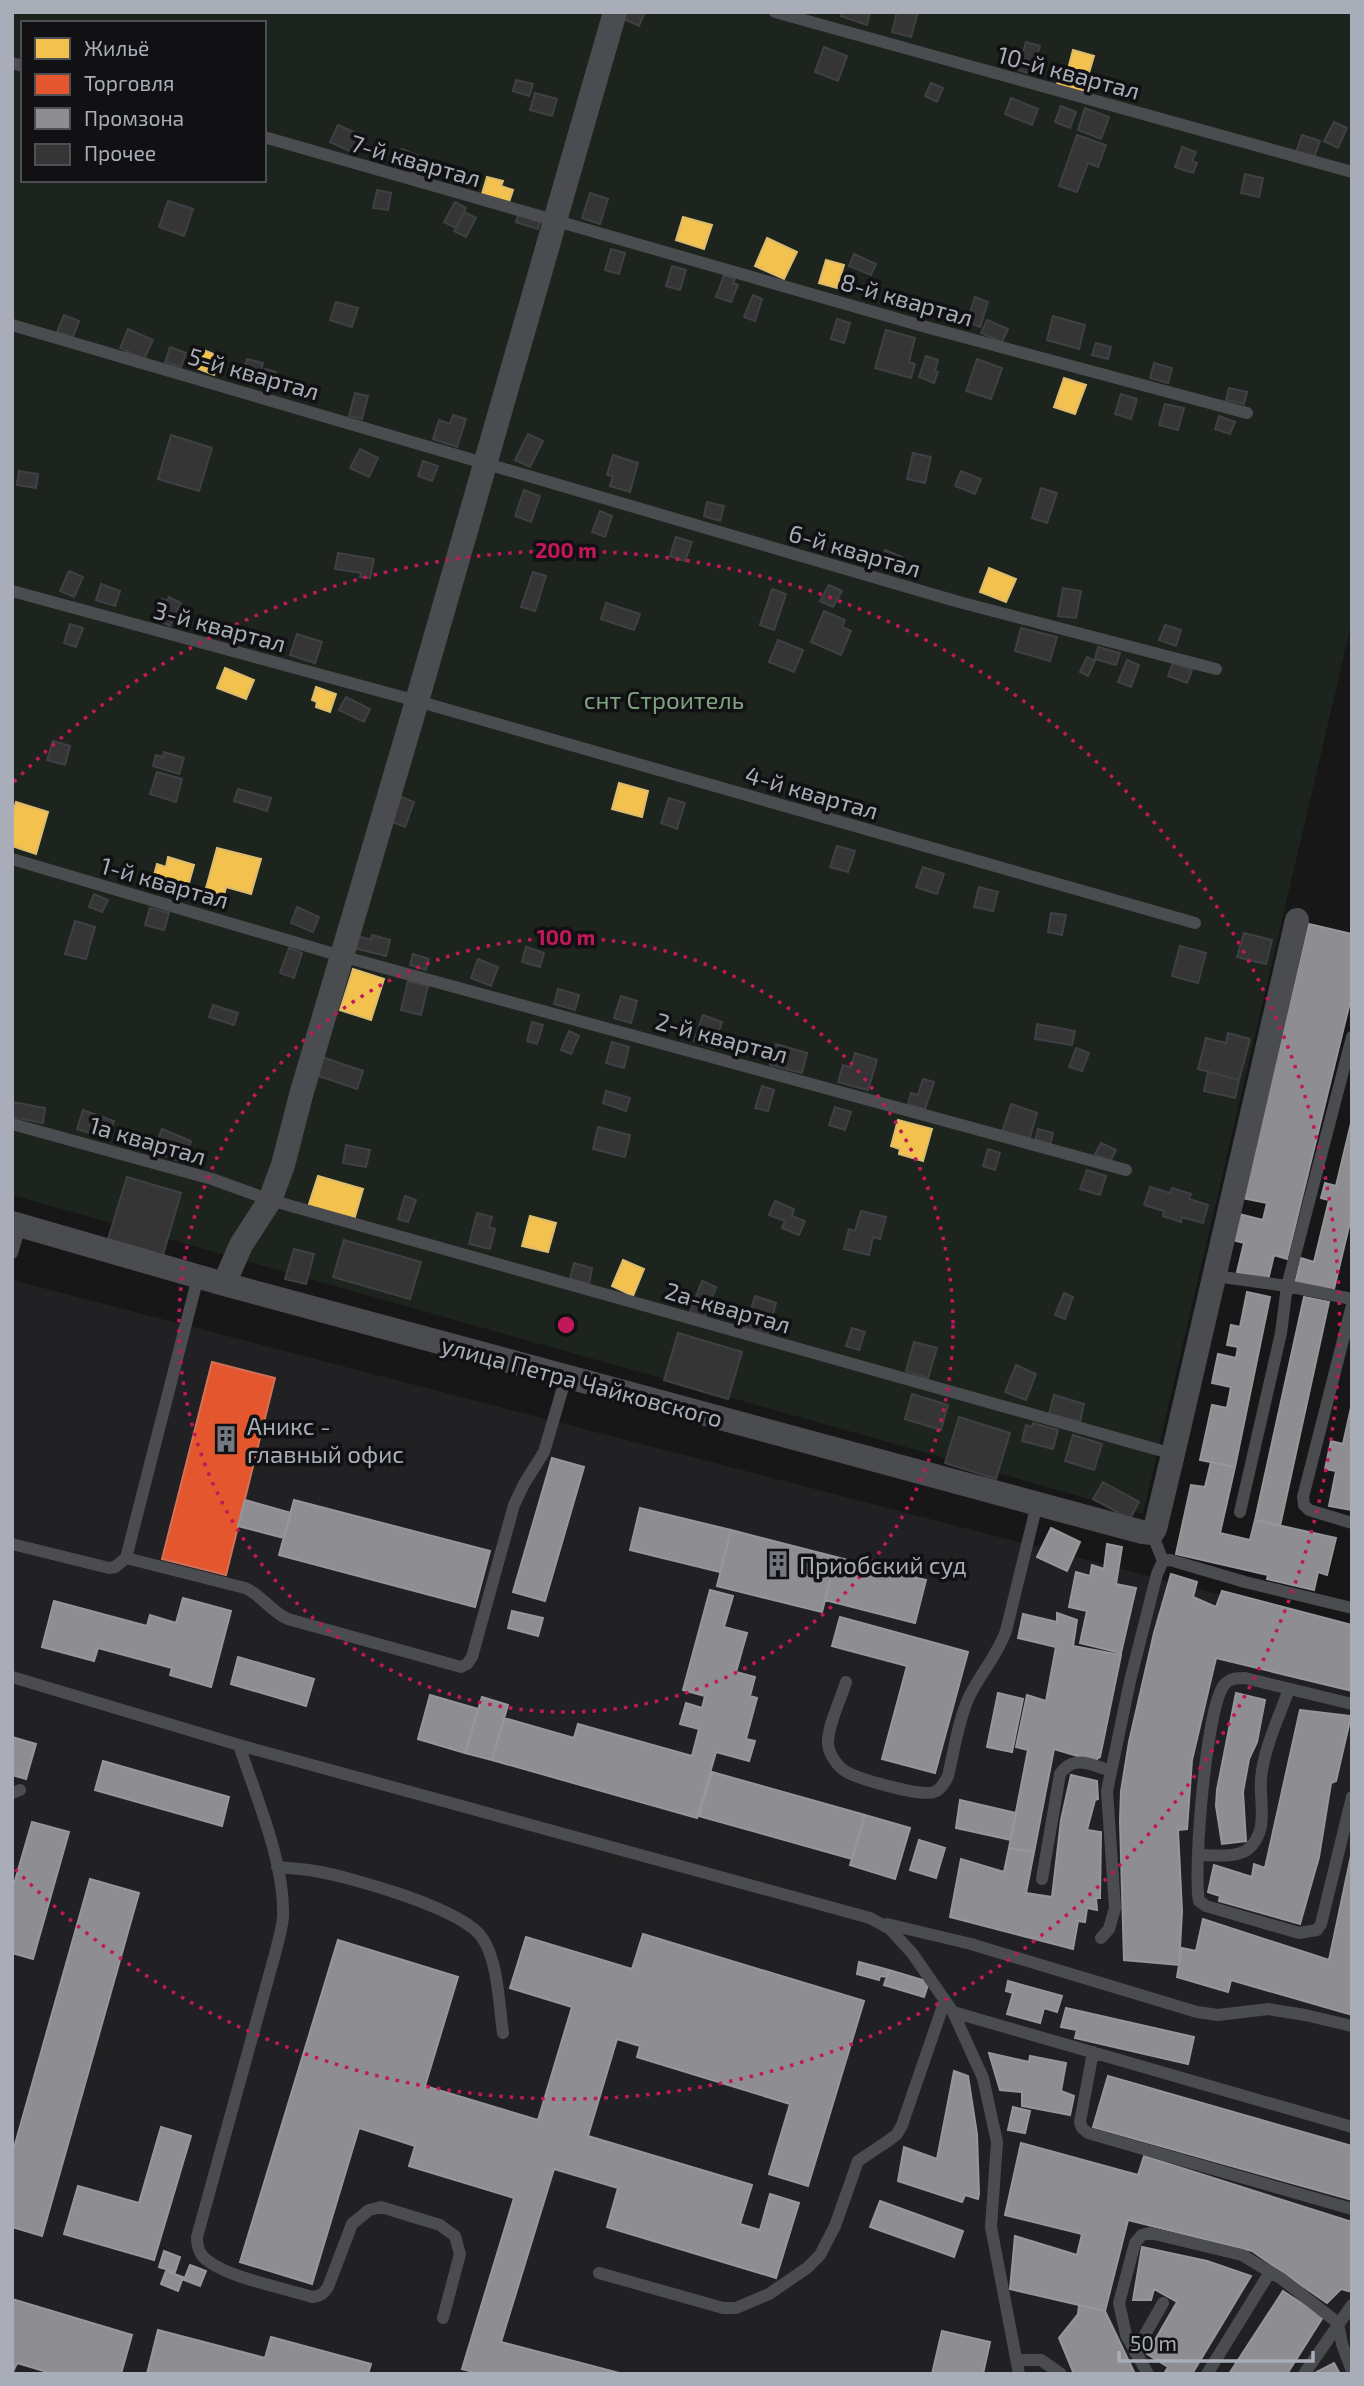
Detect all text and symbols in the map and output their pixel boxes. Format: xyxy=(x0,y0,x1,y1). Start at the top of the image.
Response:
legend xyxy=(21,21,266,182)
text: Жильё xyxy=(84,35,149,60)
street label: 10-й квартал xyxy=(995,39,1143,105)
text: Торговля xyxy=(84,70,174,95)
text: Промзона xyxy=(84,105,184,130)
street label: 7-й квартал xyxy=(348,128,484,192)
text: Прочее xyxy=(84,140,156,165)
street label: 8-й квартал xyxy=(837,266,977,332)
street label: 5-й квартал xyxy=(185,340,323,406)
street label: 6-й квартал xyxy=(786,517,924,583)
text: 200 m xyxy=(535,537,597,562)
street label: 3-й квартал xyxy=(151,594,289,658)
park label: снт Строитель xyxy=(584,685,744,714)
street label: 4-й квартал xyxy=(742,759,882,825)
street label: 1-й квартал xyxy=(98,850,232,914)
text: 100 m xyxy=(537,924,595,949)
street label: 2-й квартал xyxy=(653,1005,791,1069)
street label: 1а квартал xyxy=(86,1110,210,1170)
street label: 2а-квартал xyxy=(662,1275,794,1339)
centre of rings xyxy=(554,1313,578,1337)
street label: улица Петра Чайковского xyxy=(438,1329,726,1434)
place label: Аникс - главный офис xyxy=(247,1411,404,1468)
building icon: Аникс - главный офис xyxy=(211,1424,241,1454)
building icon: Приобский суд xyxy=(763,1549,793,1579)
place label: Приобский суд xyxy=(799,1550,967,1580)
scale bar xyxy=(1119,2320,1313,2364)
text: 50 m xyxy=(1130,2330,1177,2355)

